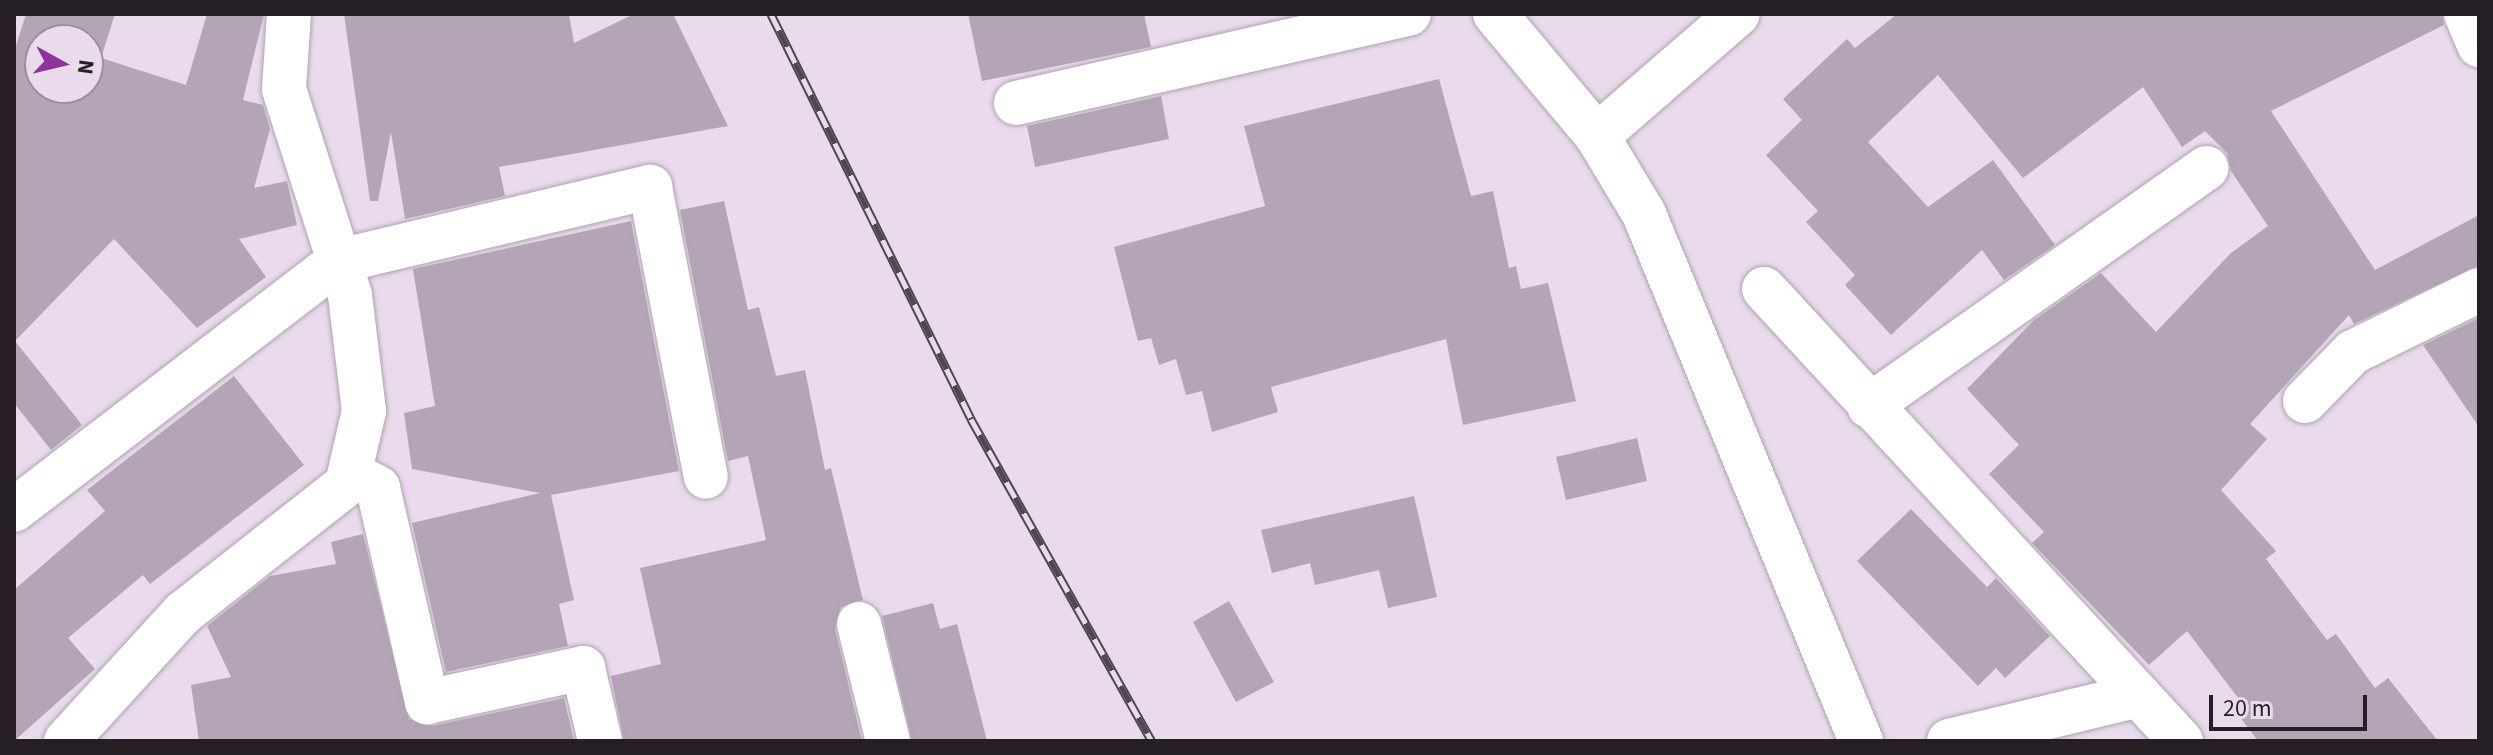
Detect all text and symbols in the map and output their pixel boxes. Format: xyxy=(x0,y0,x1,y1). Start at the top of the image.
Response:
north arrow xyxy=(24,24,104,104)
text: N xyxy=(69,58,103,77)
scale bar xyxy=(2213,679,2371,729)
text: 20 m xyxy=(2223,691,2272,726)

